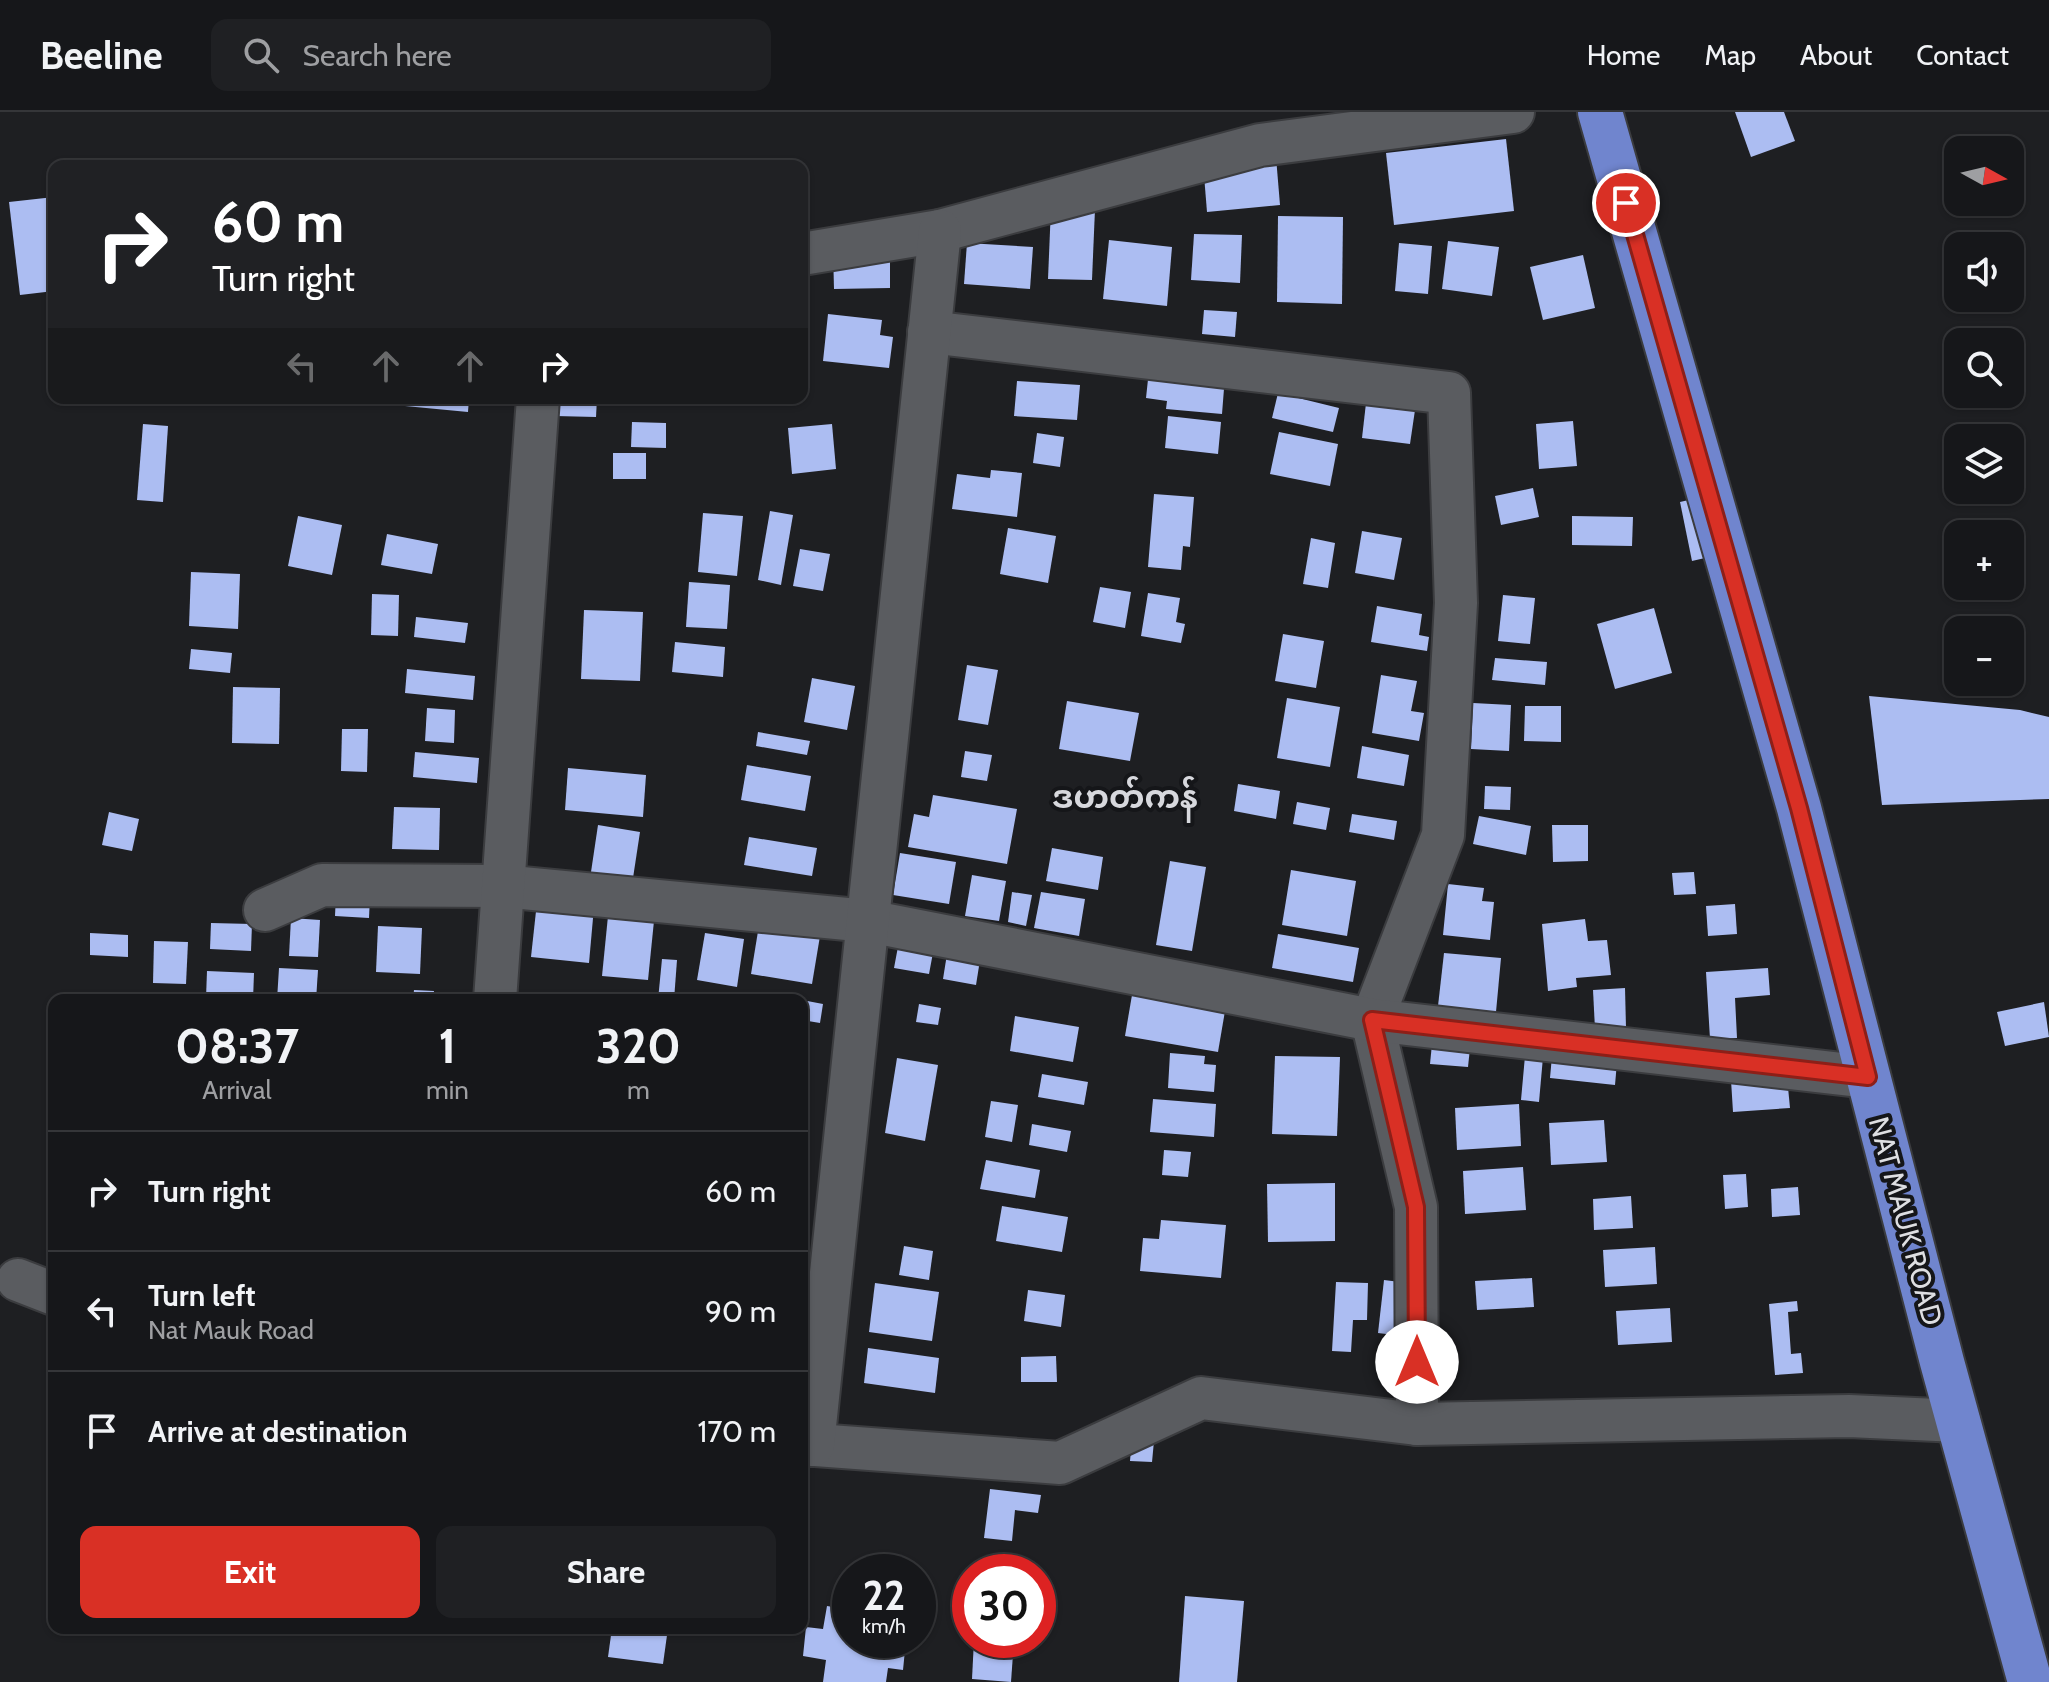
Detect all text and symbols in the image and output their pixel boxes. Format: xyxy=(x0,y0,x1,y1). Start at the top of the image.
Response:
search box xyxy=(211,19,771,91)
text: Beeline xyxy=(40,32,163,79)
icon: search xyxy=(239,33,283,77)
text: Search here xyxy=(303,37,452,74)
text: Home xyxy=(1587,38,1660,72)
text: Map xyxy=(1704,38,1756,72)
text: About xyxy=(1800,38,1872,72)
text: Contact xyxy=(1916,38,2009,72)
north arrow xyxy=(1944,136,2024,216)
map controls xyxy=(1944,136,2024,696)
pin xyxy=(1592,169,1660,237)
icon: arrive xyxy=(1604,181,1648,225)
text: 60 m xyxy=(212,188,344,256)
icon: right xyxy=(80,192,184,296)
button: sound xyxy=(1944,232,2024,312)
text: Turn right xyxy=(212,256,355,300)
button: search xyxy=(1944,328,2024,408)
icon: left xyxy=(280,344,324,388)
icon: ahead xyxy=(364,344,408,388)
icon: ahead xyxy=(448,344,492,388)
icon: right xyxy=(532,344,576,388)
button: layers xyxy=(1944,424,2024,504)
button: + xyxy=(1944,520,2024,600)
button: − xyxy=(1944,616,2024,696)
district label: ဒဟတ်ကန် xyxy=(1052,775,1198,823)
text: 08:37 xyxy=(175,1017,299,1075)
text: 1 xyxy=(438,1017,456,1075)
text: 320 xyxy=(596,1017,681,1075)
text: Arrival xyxy=(202,1074,272,1106)
text: min xyxy=(426,1074,469,1106)
text: m xyxy=(627,1074,650,1106)
street label: NAT MAUK ROAD xyxy=(1862,1113,1950,1329)
icon: right xyxy=(80,1169,124,1213)
text: Turn right xyxy=(148,1173,271,1210)
text: 60 m xyxy=(705,1173,776,1210)
text: Turn left xyxy=(148,1277,256,1314)
icon: left xyxy=(80,1289,124,1333)
text: 90 m xyxy=(705,1293,776,1330)
text: Nat Mauk Road xyxy=(148,1314,314,1346)
position arrow xyxy=(1375,1320,1459,1404)
icon: arrive xyxy=(80,1409,124,1453)
text: Arrive at destination xyxy=(148,1413,408,1450)
text: 170 m xyxy=(697,1413,776,1450)
button: Exit xyxy=(80,1526,420,1618)
button: Share xyxy=(436,1526,776,1618)
speed limit sign: 30 xyxy=(952,1554,1056,1658)
text: 22 xyxy=(863,1571,905,1620)
text: km/h xyxy=(862,1614,906,1638)

